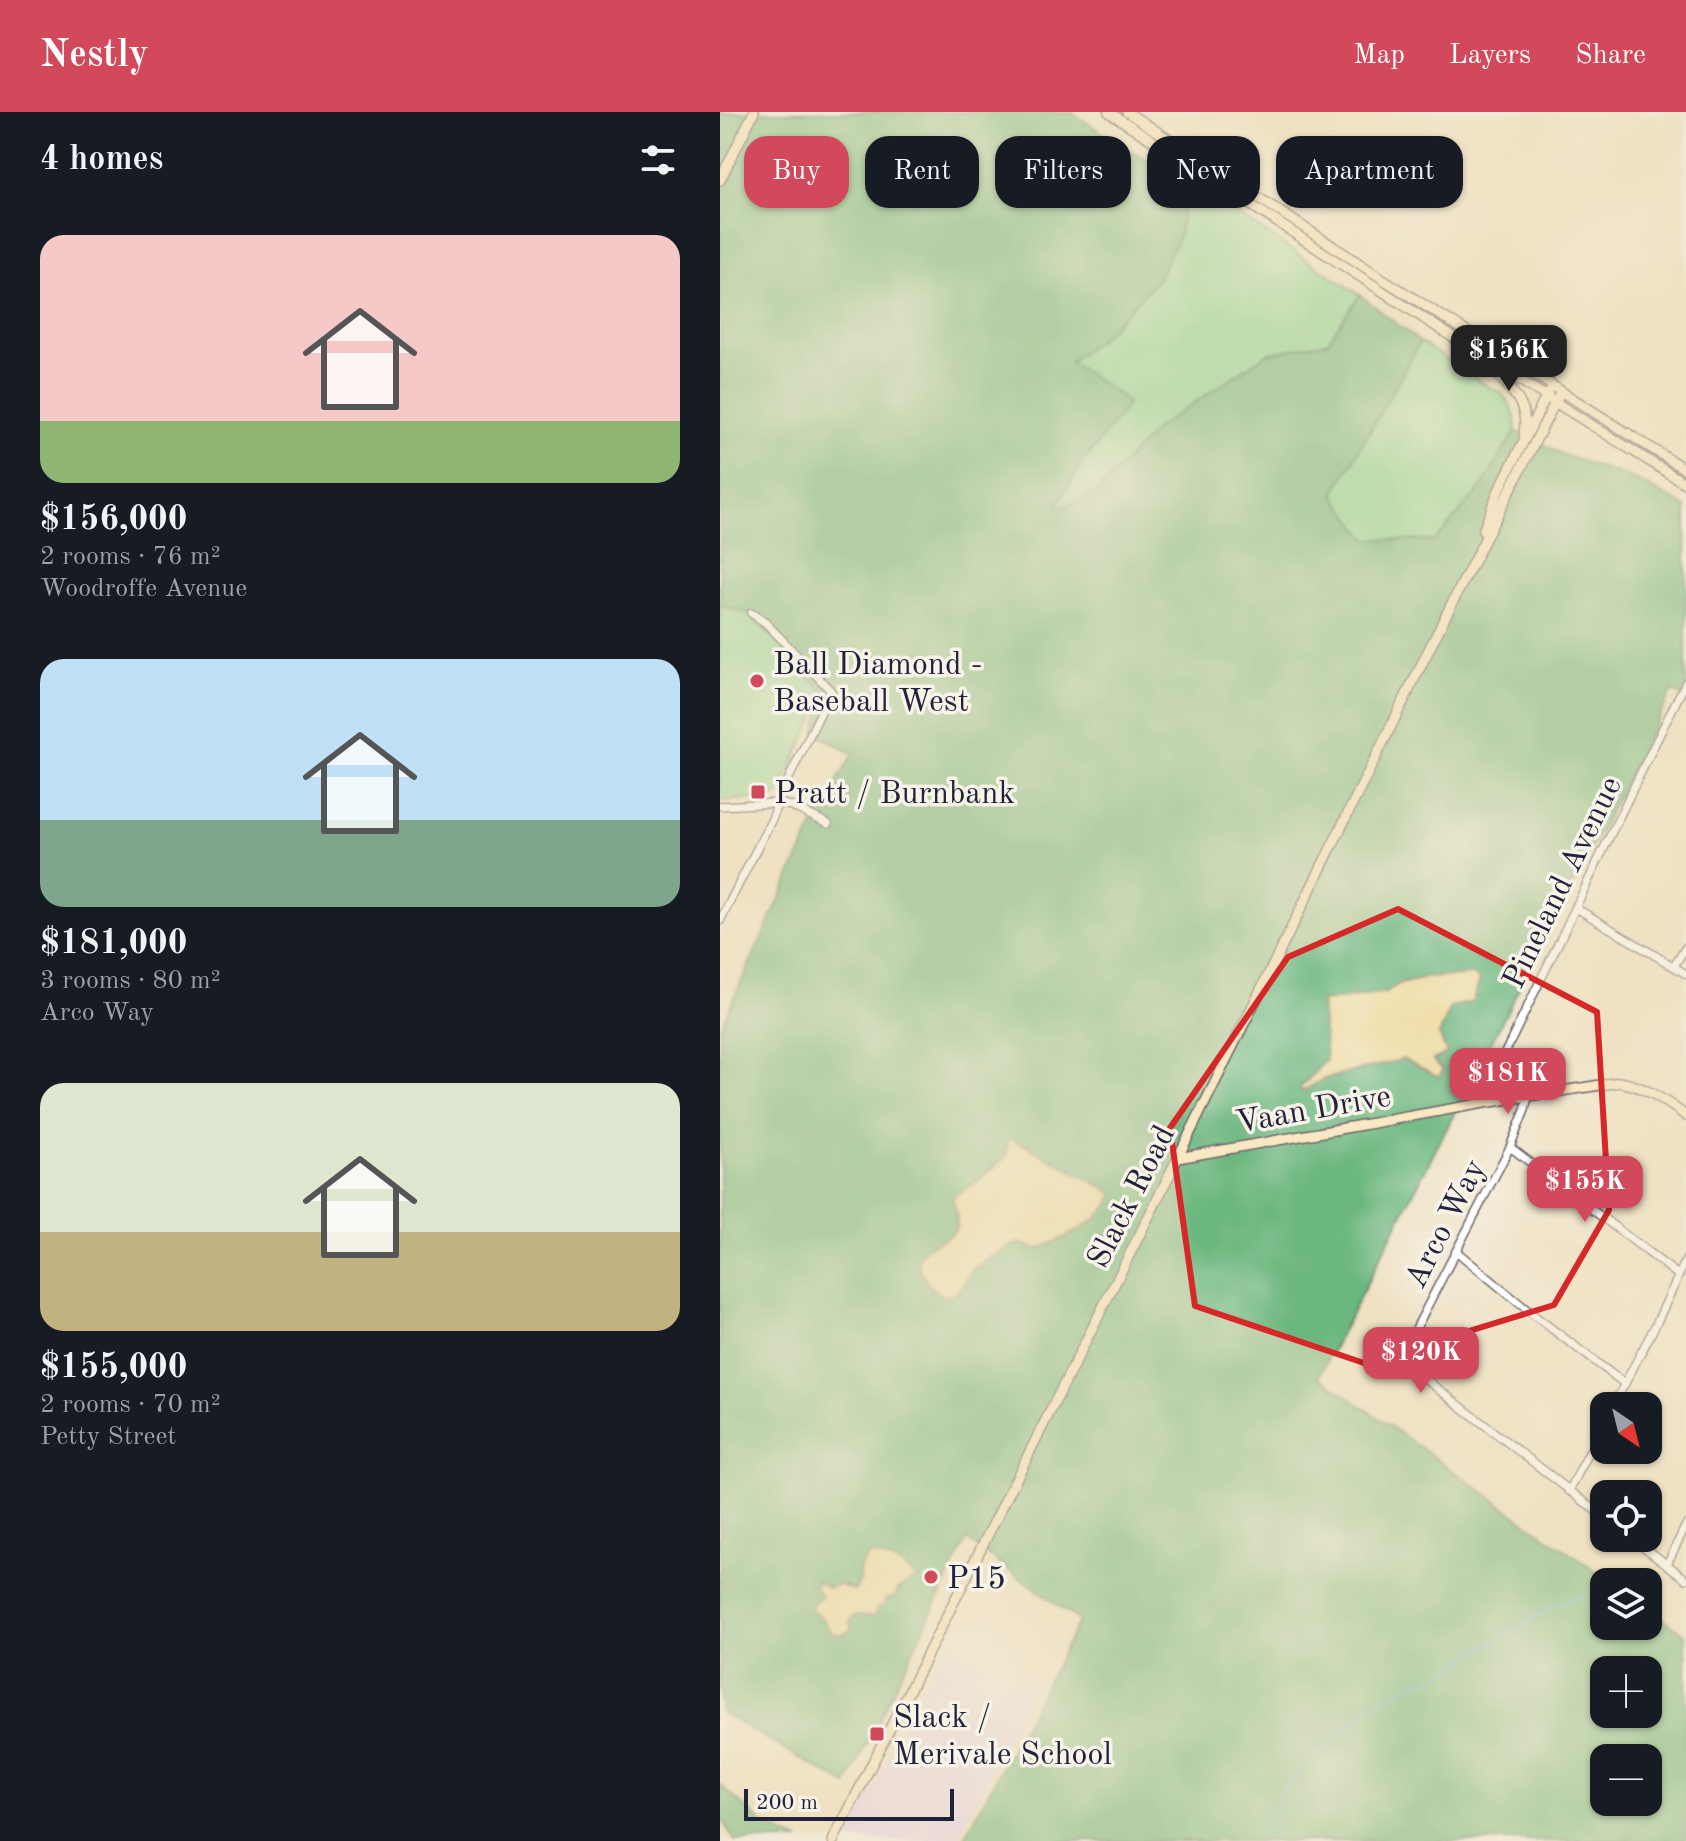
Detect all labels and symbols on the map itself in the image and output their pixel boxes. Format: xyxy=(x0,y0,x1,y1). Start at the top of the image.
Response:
pin: $156K xyxy=(1453,325,1565,393)
place label: Ball Diamond - Baseball West xyxy=(773,650,983,719)
marker: Ball Diamond - Baseball West xyxy=(748,672,766,690)
street label: Pineland Avenue xyxy=(1499,772,1629,994)
place label: Pratt / Burnbank xyxy=(774,779,1015,811)
marker: Pratt / Burnbank xyxy=(749,783,767,801)
pin: $181K xyxy=(1452,1048,1564,1116)
street label: Vaan Drive xyxy=(1233,1082,1394,1140)
street label: Slack Road xyxy=(1083,1121,1182,1274)
street label: Arco Way xyxy=(1401,1155,1493,1294)
pin: $155K xyxy=(1529,1156,1641,1224)
pin: $120K xyxy=(1365,1327,1477,1395)
north arrow xyxy=(1590,1392,1662,1464)
place label: P15 xyxy=(947,1564,1006,1596)
marker: P15 xyxy=(922,1568,940,1586)
place label: Slack / Merivale School xyxy=(893,1703,1112,1772)
marker: Slack / Merivale School xyxy=(868,1725,886,1743)
scale bar xyxy=(744,1785,954,1821)

